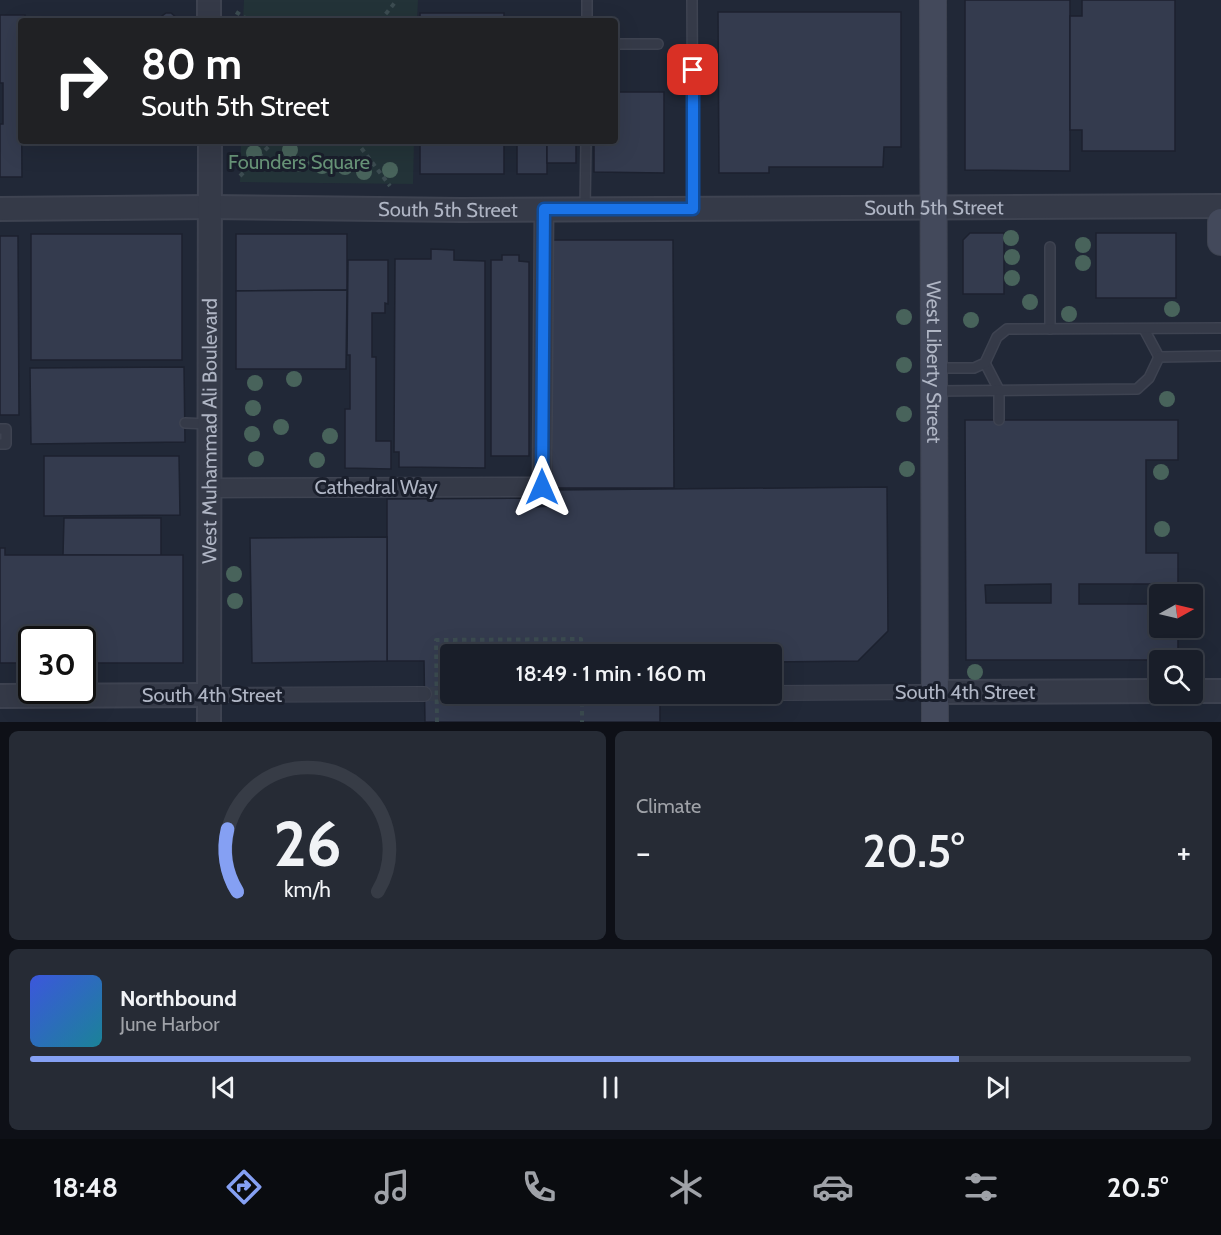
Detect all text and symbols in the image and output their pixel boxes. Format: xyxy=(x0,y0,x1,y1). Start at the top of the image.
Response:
text: 80 m xyxy=(141,38,242,90)
icon: right xyxy=(42,42,120,120)
pin xyxy=(667,44,718,95)
icon: arrive xyxy=(676,53,709,86)
text: South 5th Street xyxy=(141,90,329,123)
park label: Founders Square xyxy=(228,150,370,174)
street label: South 5th Street xyxy=(864,195,1004,220)
street label: South 5th Street xyxy=(378,197,518,222)
street label: West Liberty Street xyxy=(922,281,946,444)
street label: West Muhammad Ali Boulevard xyxy=(197,298,222,564)
position arrow xyxy=(510,455,574,519)
street label: Cathedral Way xyxy=(314,475,438,499)
north arrow xyxy=(1149,584,1203,638)
map controls xyxy=(1149,584,1203,704)
speed limit sign: 30 xyxy=(18,626,96,704)
button: search xyxy=(1149,650,1203,704)
text: 18:49 · 1 min · 160 m xyxy=(516,660,706,687)
street label: South 4th Street xyxy=(895,680,1035,704)
street label: South 4th Street xyxy=(142,683,282,707)
text: Climate xyxy=(636,794,701,818)
text: 26 xyxy=(273,806,342,882)
text: 20.5° xyxy=(863,824,964,878)
text: − xyxy=(636,832,651,872)
text: + xyxy=(1176,832,1191,872)
text: km/h xyxy=(284,877,331,903)
text: Northbound xyxy=(120,985,237,1012)
text: June Harbor xyxy=(120,1012,220,1036)
icon: previous xyxy=(207,1071,240,1104)
icon: pause xyxy=(594,1071,627,1104)
icon: next xyxy=(981,1071,1014,1104)
icon: directions xyxy=(223,1166,265,1208)
icon: music xyxy=(371,1166,413,1208)
icon: phone xyxy=(518,1166,560,1208)
icon: climate xyxy=(665,1166,707,1208)
icon: car xyxy=(812,1166,854,1208)
icon: filters xyxy=(960,1166,1002,1208)
text: 18:48 xyxy=(53,1171,118,1204)
text: 20.5° xyxy=(1107,1171,1168,1204)

